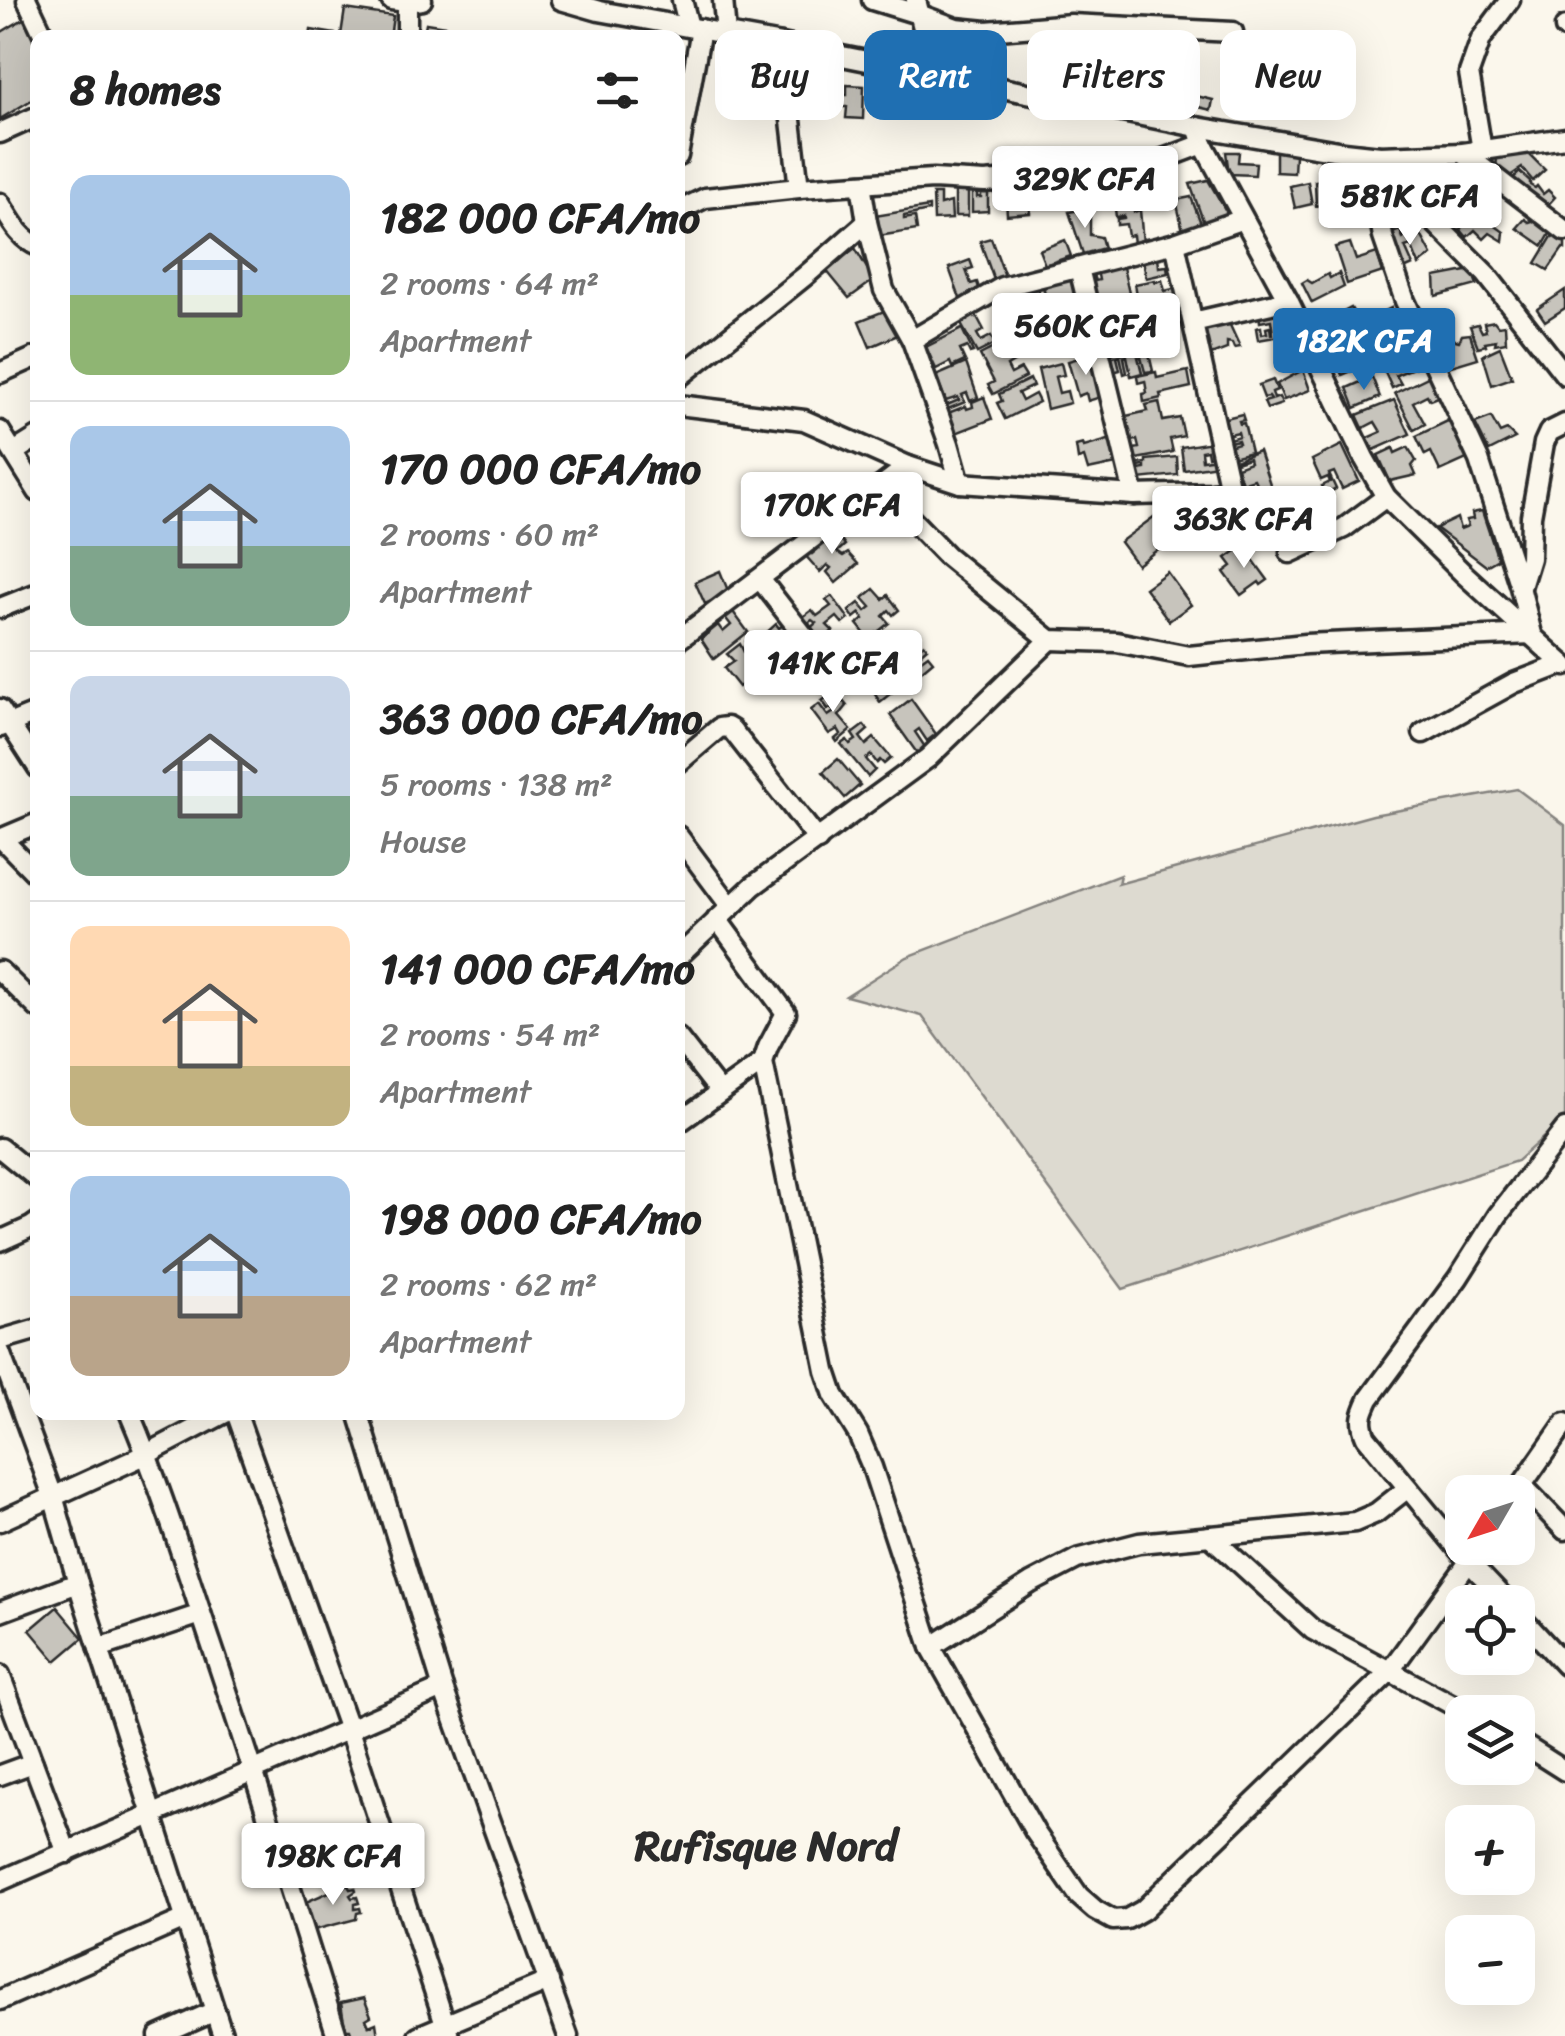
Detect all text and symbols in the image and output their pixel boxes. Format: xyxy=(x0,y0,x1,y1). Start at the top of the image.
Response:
chip: Buy xyxy=(715,30,844,120)
chip: Rent xyxy=(864,30,1007,120)
chip: Filters xyxy=(1027,30,1200,120)
chip: New xyxy=(1220,30,1356,120)
text: 8 homes xyxy=(70,53,221,127)
icon: filters xyxy=(590,63,645,118)
pin: 329K CFA xyxy=(982,146,1188,231)
text: 329K CFA xyxy=(1014,150,1156,207)
pin: 581K CFA xyxy=(1307,163,1513,248)
text: 581K CFA xyxy=(1341,167,1479,224)
text: 182 000 CFA/mo xyxy=(380,181,700,255)
icon: home xyxy=(150,215,270,335)
text: 2 rooms · 64 m² xyxy=(380,255,599,312)
pin: 560K CFA xyxy=(983,293,1189,378)
text: 560K CFA xyxy=(1014,297,1158,354)
pin: 182K CFA xyxy=(1261,308,1467,393)
text: Apartment xyxy=(380,312,531,369)
text: 182K CFA xyxy=(1295,312,1433,369)
text: 170 000 CFA/mo xyxy=(380,432,701,506)
icon: home xyxy=(150,466,270,586)
pin: 170K CFA xyxy=(729,472,935,557)
text: 170K CFA xyxy=(763,476,901,533)
pin: 363K CFA xyxy=(1141,486,1347,571)
text: 363K CFA xyxy=(1174,490,1314,547)
text: 2 rooms · 60 m² xyxy=(380,506,599,563)
text: Apartment xyxy=(380,563,531,620)
pin: 141K CFA xyxy=(730,630,936,715)
text: 141K CFA xyxy=(766,634,900,691)
text: 363 000 CFA/mo xyxy=(380,682,703,756)
icon: home xyxy=(150,716,270,836)
text: 5 rooms · 138 m² xyxy=(380,756,612,813)
text: House xyxy=(380,813,466,870)
text: 141 000 CFA/mo xyxy=(380,932,695,1006)
icon: home xyxy=(150,966,270,1086)
text: 2 rooms · 54 m² xyxy=(380,1006,600,1063)
text: Apartment xyxy=(380,1063,531,1120)
text: 198 000 CFA/mo xyxy=(380,1182,702,1256)
icon: home xyxy=(150,1216,270,1336)
text: 2 rooms · 62 m² xyxy=(380,1256,597,1313)
text: Apartment xyxy=(380,1313,531,1370)
north arrow xyxy=(1445,1475,1535,1565)
map controls xyxy=(1445,1475,1535,2005)
button: locate xyxy=(1445,1585,1535,1675)
button: layers xyxy=(1445,1695,1535,1785)
button: + xyxy=(1445,1805,1535,1895)
district label: Rufisque Nord xyxy=(634,1809,901,1883)
pin: 198K CFA xyxy=(230,1823,436,1908)
text: 198K CFA xyxy=(264,1827,402,1884)
button: − xyxy=(1445,1915,1535,2005)

